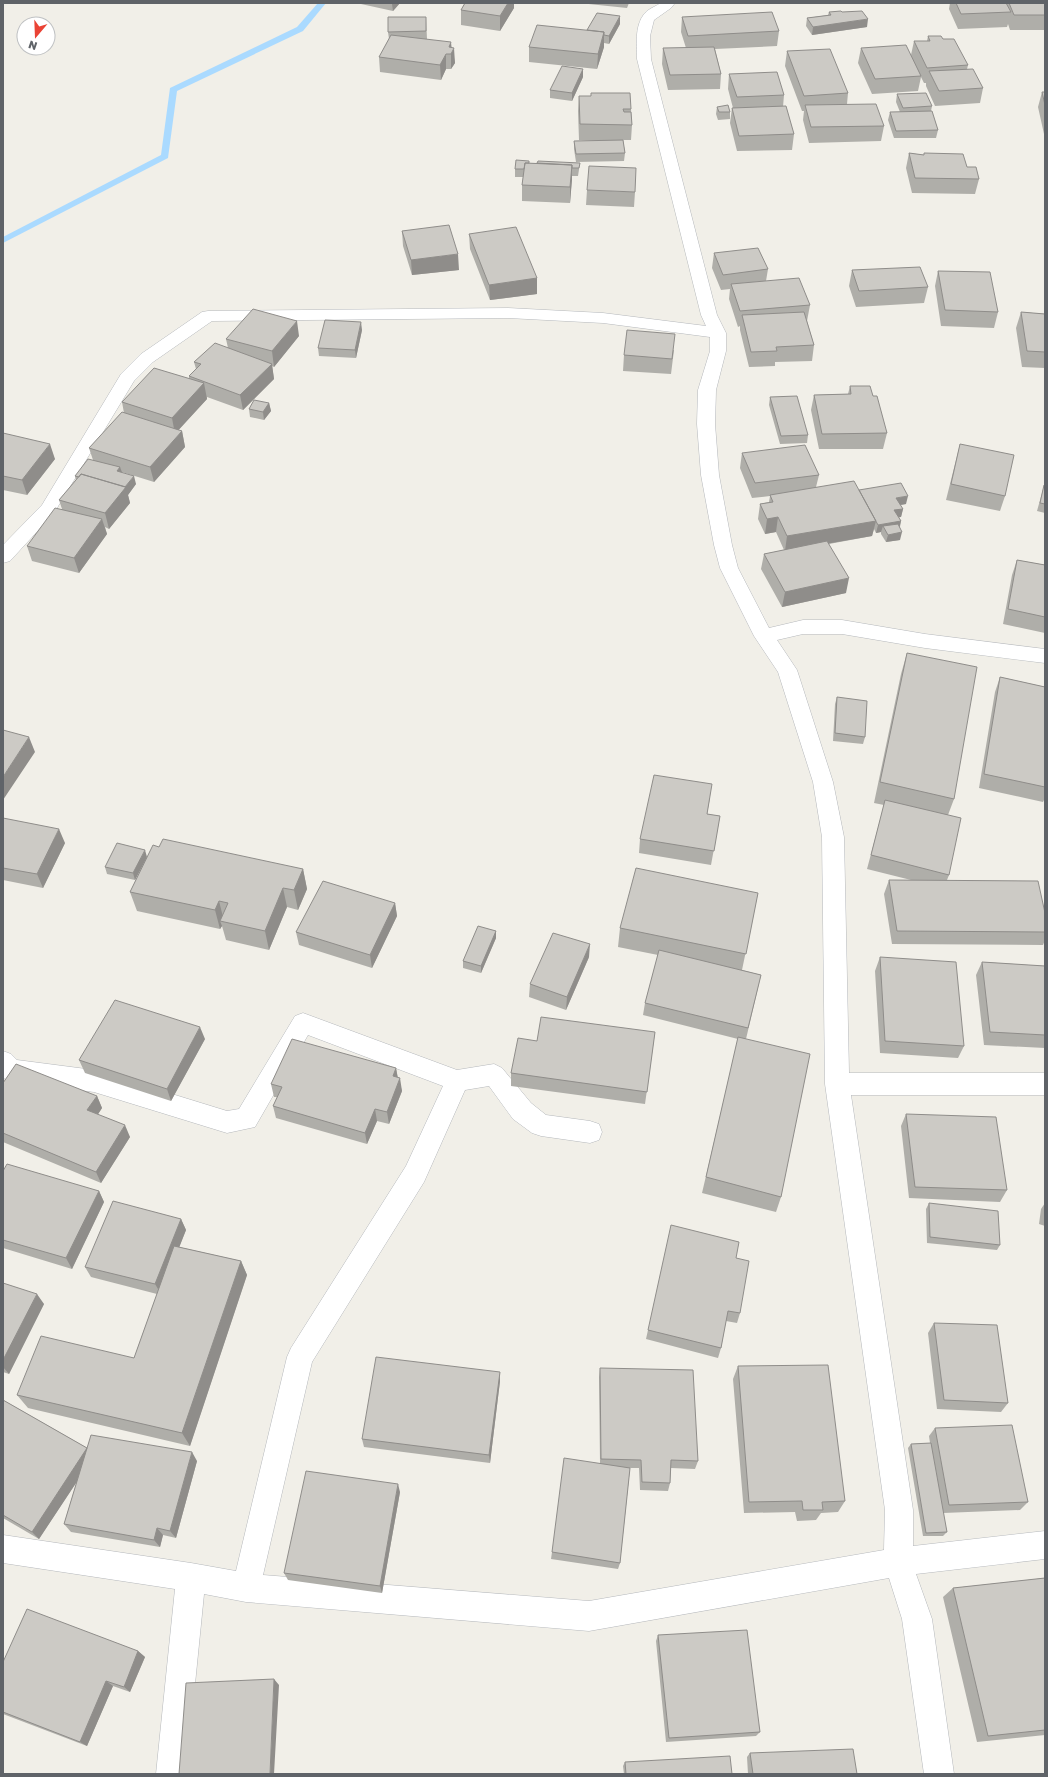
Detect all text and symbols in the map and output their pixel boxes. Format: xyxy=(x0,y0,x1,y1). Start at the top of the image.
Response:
north arrow xyxy=(16,16,56,56)
text: N xyxy=(27,38,39,53)

